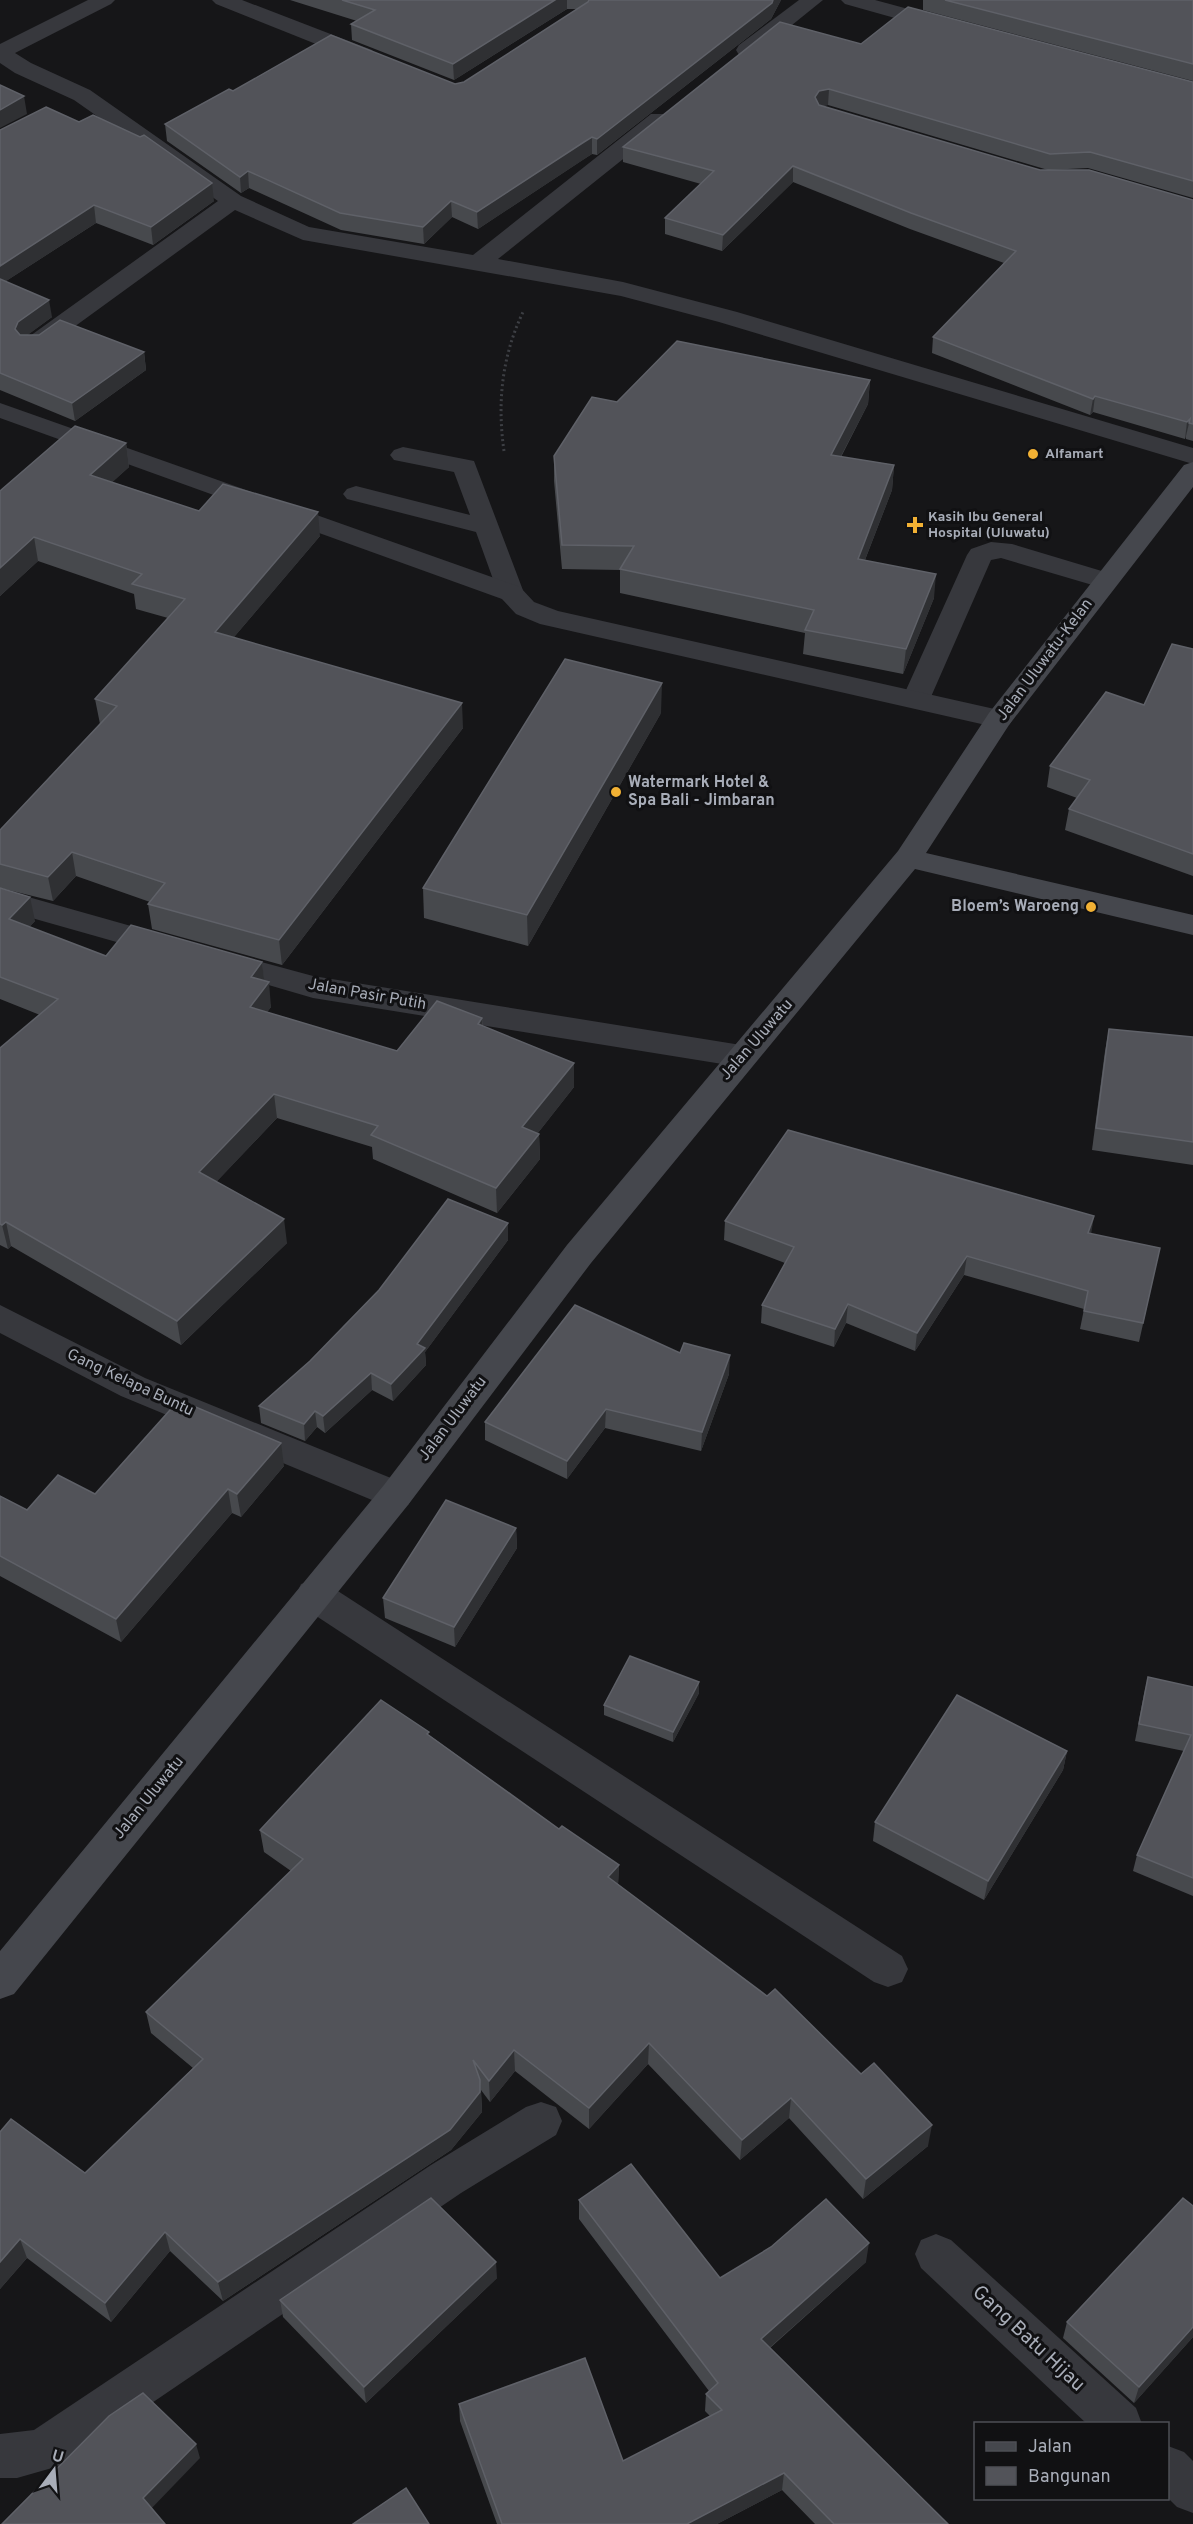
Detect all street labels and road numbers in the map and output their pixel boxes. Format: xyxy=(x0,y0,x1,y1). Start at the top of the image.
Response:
street label: Jalan Uluwatu-Kelan xyxy=(993,595,1097,725)
street label: Jalan Pasir Putih xyxy=(306,975,428,1015)
street label: Jalan Uluwatu xyxy=(716,995,798,1085)
street label: Gang Kelapa Buntu xyxy=(63,1345,197,1421)
street label: Jalan Uluwatu xyxy=(415,1373,491,1465)
street label: Jalan Uluwatu xyxy=(109,1752,189,1844)
street label: Gang Batu Hijau xyxy=(966,2280,1090,2398)

